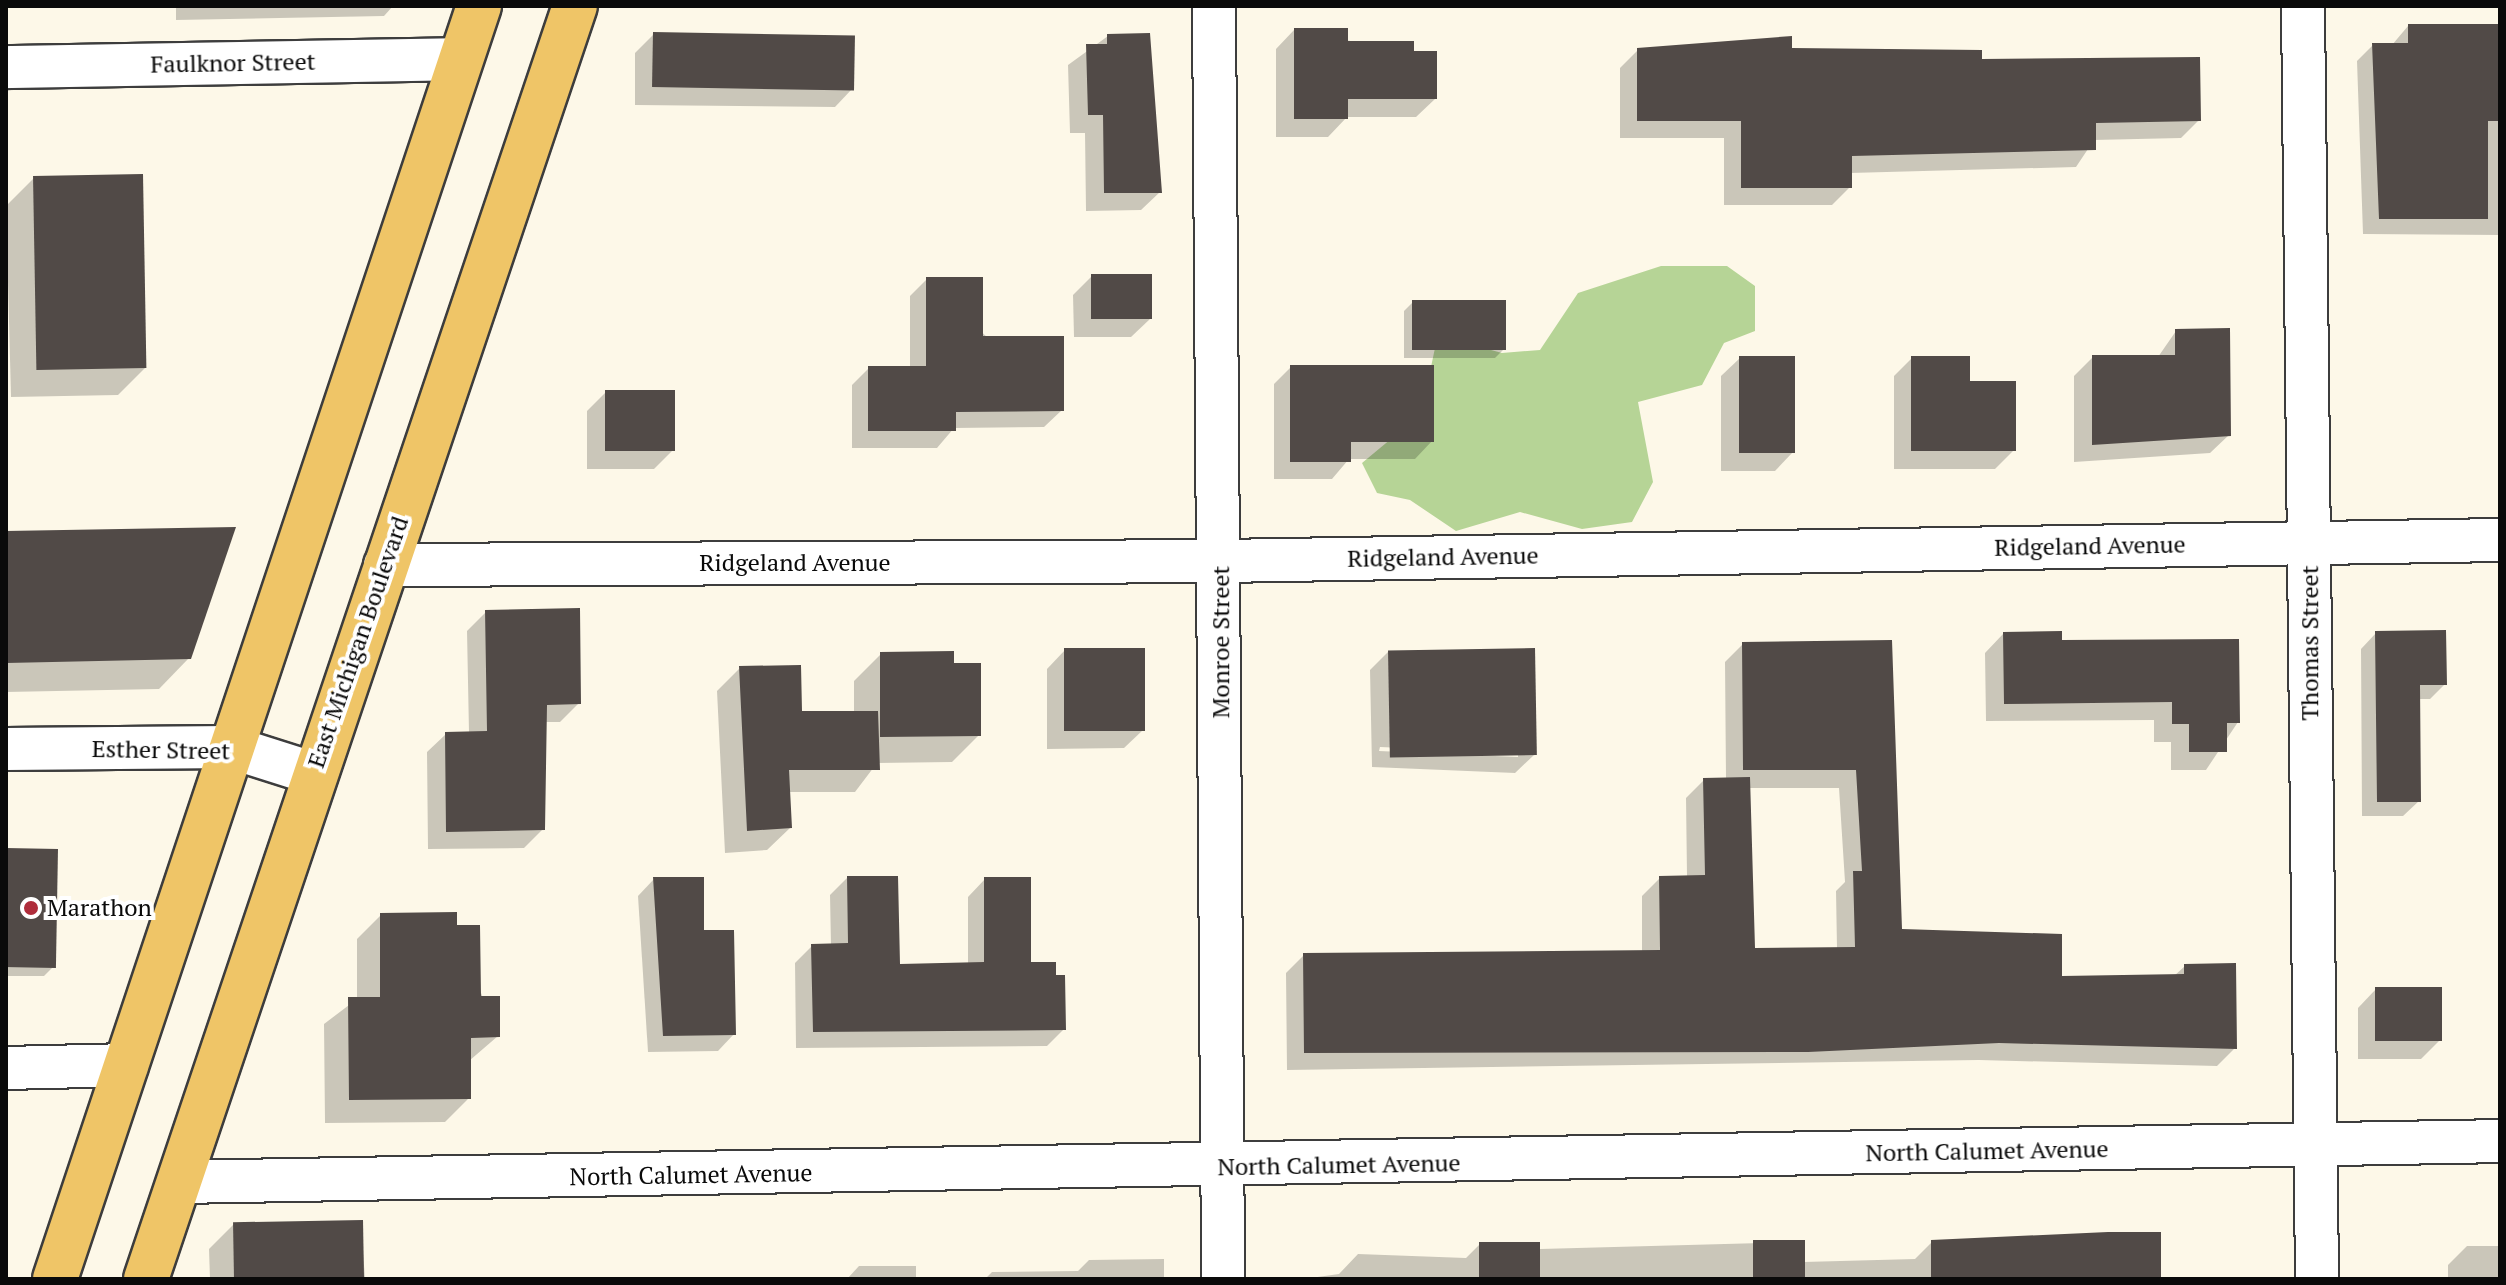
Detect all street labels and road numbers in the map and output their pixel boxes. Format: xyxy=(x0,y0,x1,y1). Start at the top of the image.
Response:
street label: Faulknor Street xyxy=(150,47,316,79)
street label: East Michigan Boulevard xyxy=(301,512,415,772)
street label: Ridgeland Avenue xyxy=(1994,530,2186,562)
street label: Ridgeland Avenue xyxy=(1347,541,1539,573)
street label: Ridgeland Avenue xyxy=(699,549,891,577)
street label: Thomas Street xyxy=(2296,565,2324,721)
street label: Monroe Street xyxy=(1207,566,1235,718)
street label: Esther Street xyxy=(92,734,230,766)
street label: North Calumet Avenue xyxy=(1865,1134,2109,1168)
street label: North Calumet Avenue xyxy=(1217,1148,1461,1182)
street label: North Calumet Avenue xyxy=(569,1158,813,1192)

